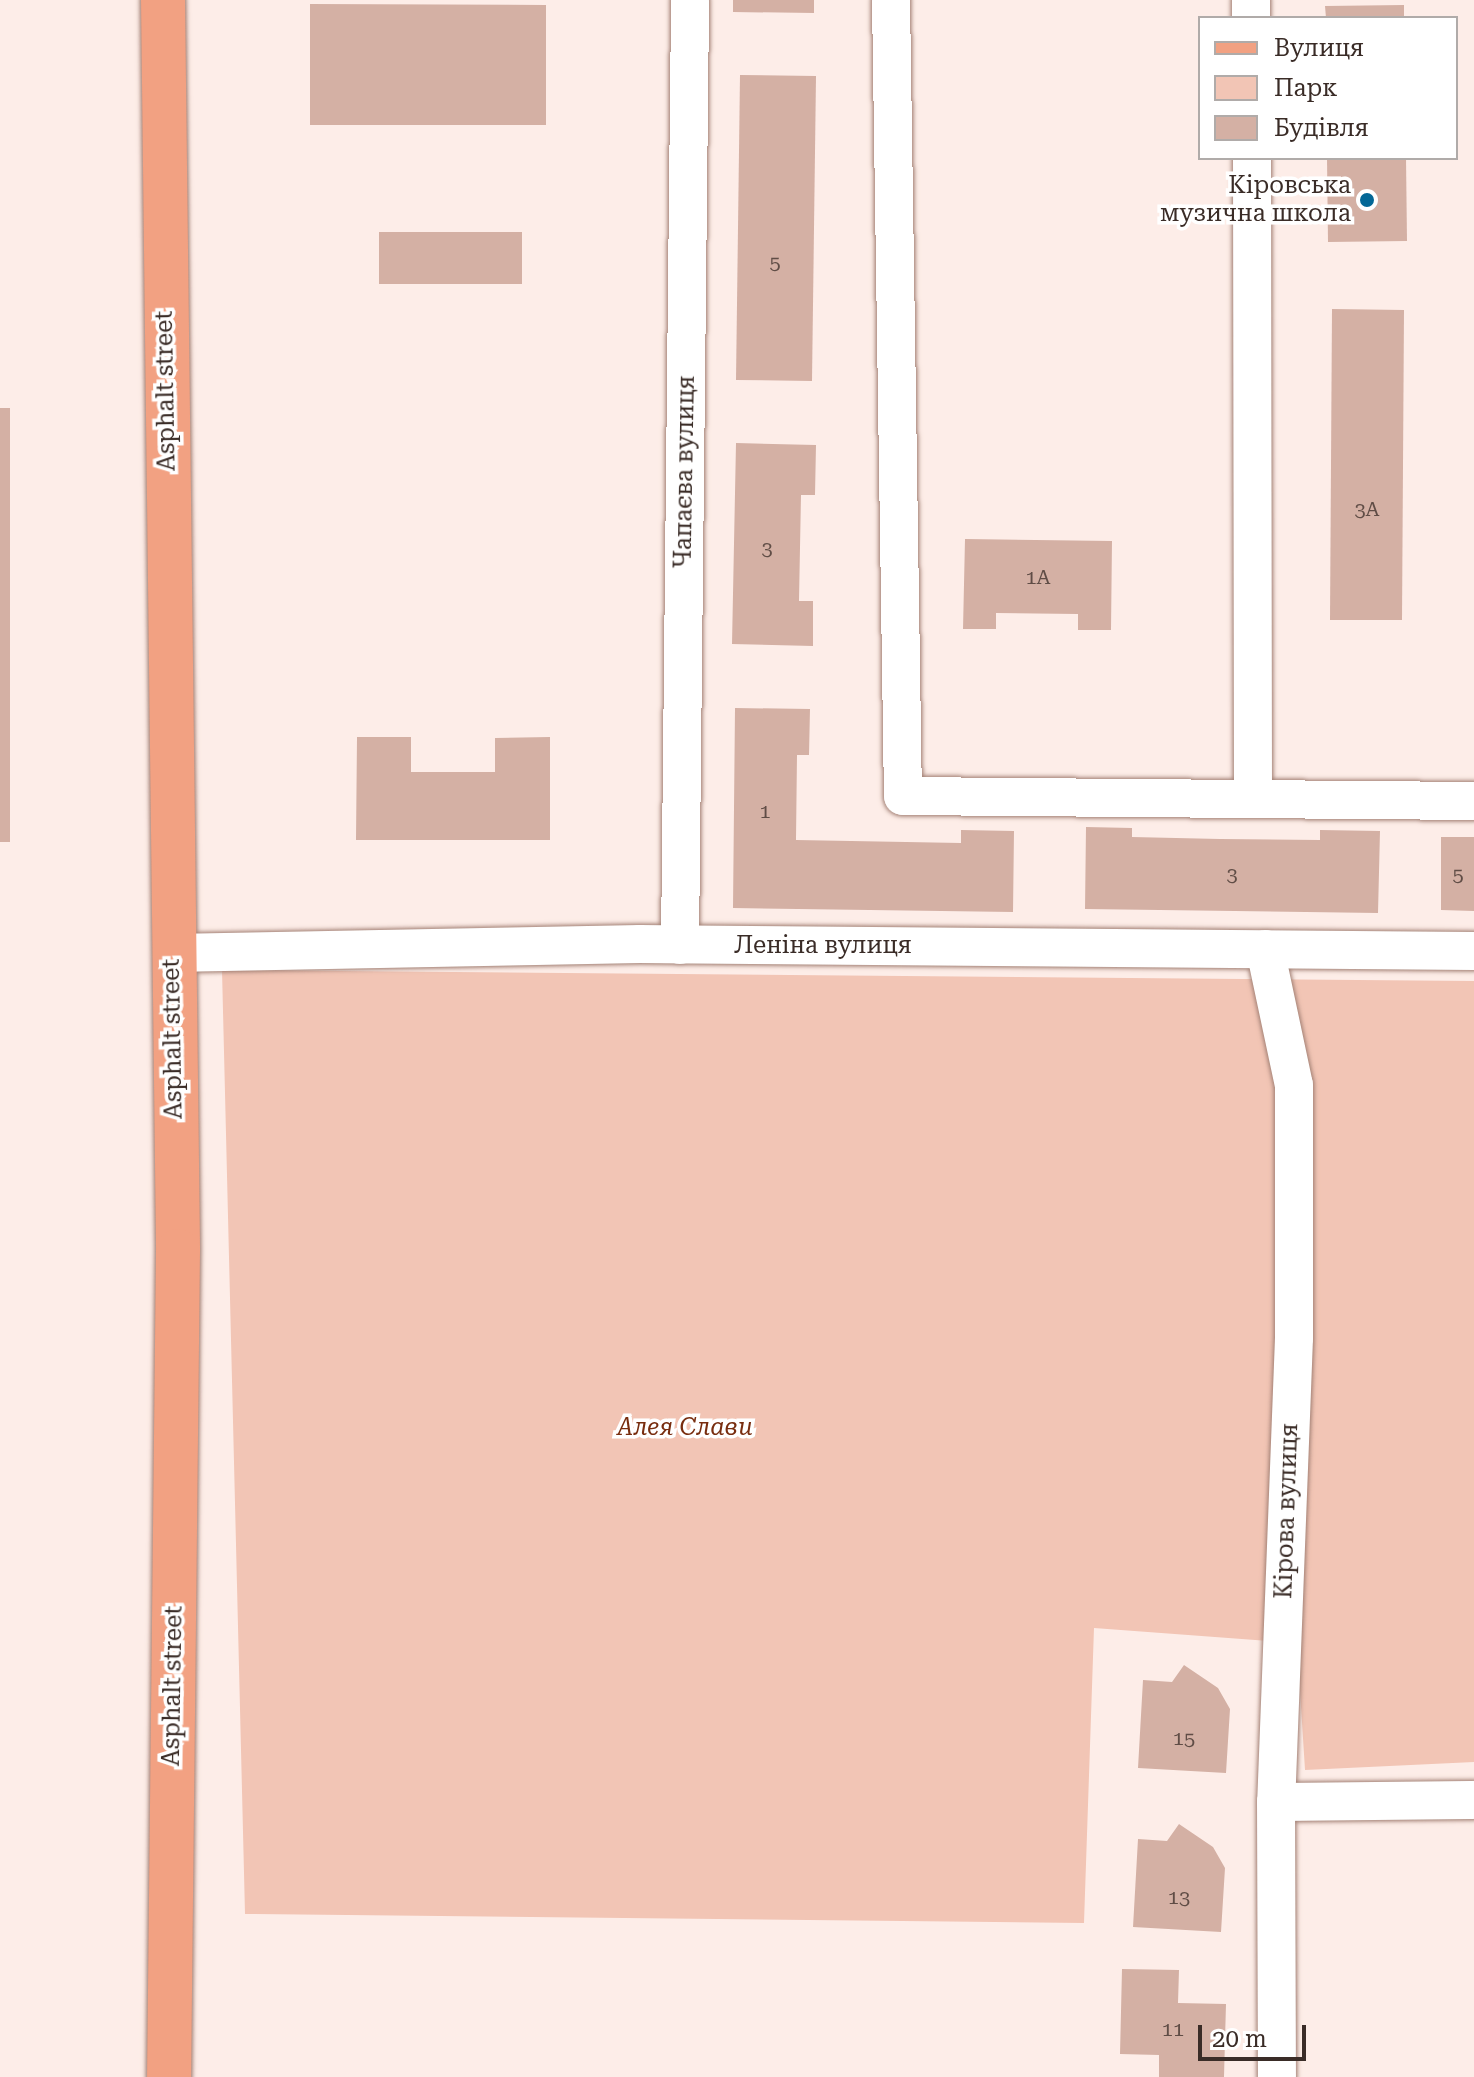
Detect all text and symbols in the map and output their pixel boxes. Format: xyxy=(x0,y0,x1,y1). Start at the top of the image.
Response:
legend xyxy=(1198,16,1458,160)
text: Вулиця xyxy=(1274,34,1364,62)
text: Парк xyxy=(1274,74,1337,102)
text: Будівля xyxy=(1274,114,1369,142)
place label: Кіровська музична школа xyxy=(1160,172,1351,228)
marker: Кіровська музична школа xyxy=(1358,191,1376,209)
house number: 5 xyxy=(769,250,781,274)
street label: Asphalt street xyxy=(150,311,182,471)
street label: Чапаєва вулиця xyxy=(669,375,701,569)
house number: 3А xyxy=(1354,497,1380,521)
house number: 3 xyxy=(761,536,773,560)
house number: 1А xyxy=(1025,565,1051,589)
house number: 1 xyxy=(759,799,771,823)
house number: 3 xyxy=(1226,862,1238,886)
house number: 5 xyxy=(1452,862,1464,886)
street label: Леніна вулиця xyxy=(734,932,912,960)
street label: Asphalt street xyxy=(157,959,189,1119)
park label: Алея Слави xyxy=(617,1414,753,1442)
street label: Кірова вулиця xyxy=(1270,1423,1304,1599)
street label: Asphalt street xyxy=(157,1606,189,1766)
house number: 15 xyxy=(1173,1726,1195,1750)
house number: 13 xyxy=(1168,1885,1190,1909)
scale bar xyxy=(1202,2009,1310,2059)
house number: 11 xyxy=(1162,2017,1184,2041)
text: 20 m xyxy=(1212,2025,1267,2053)

